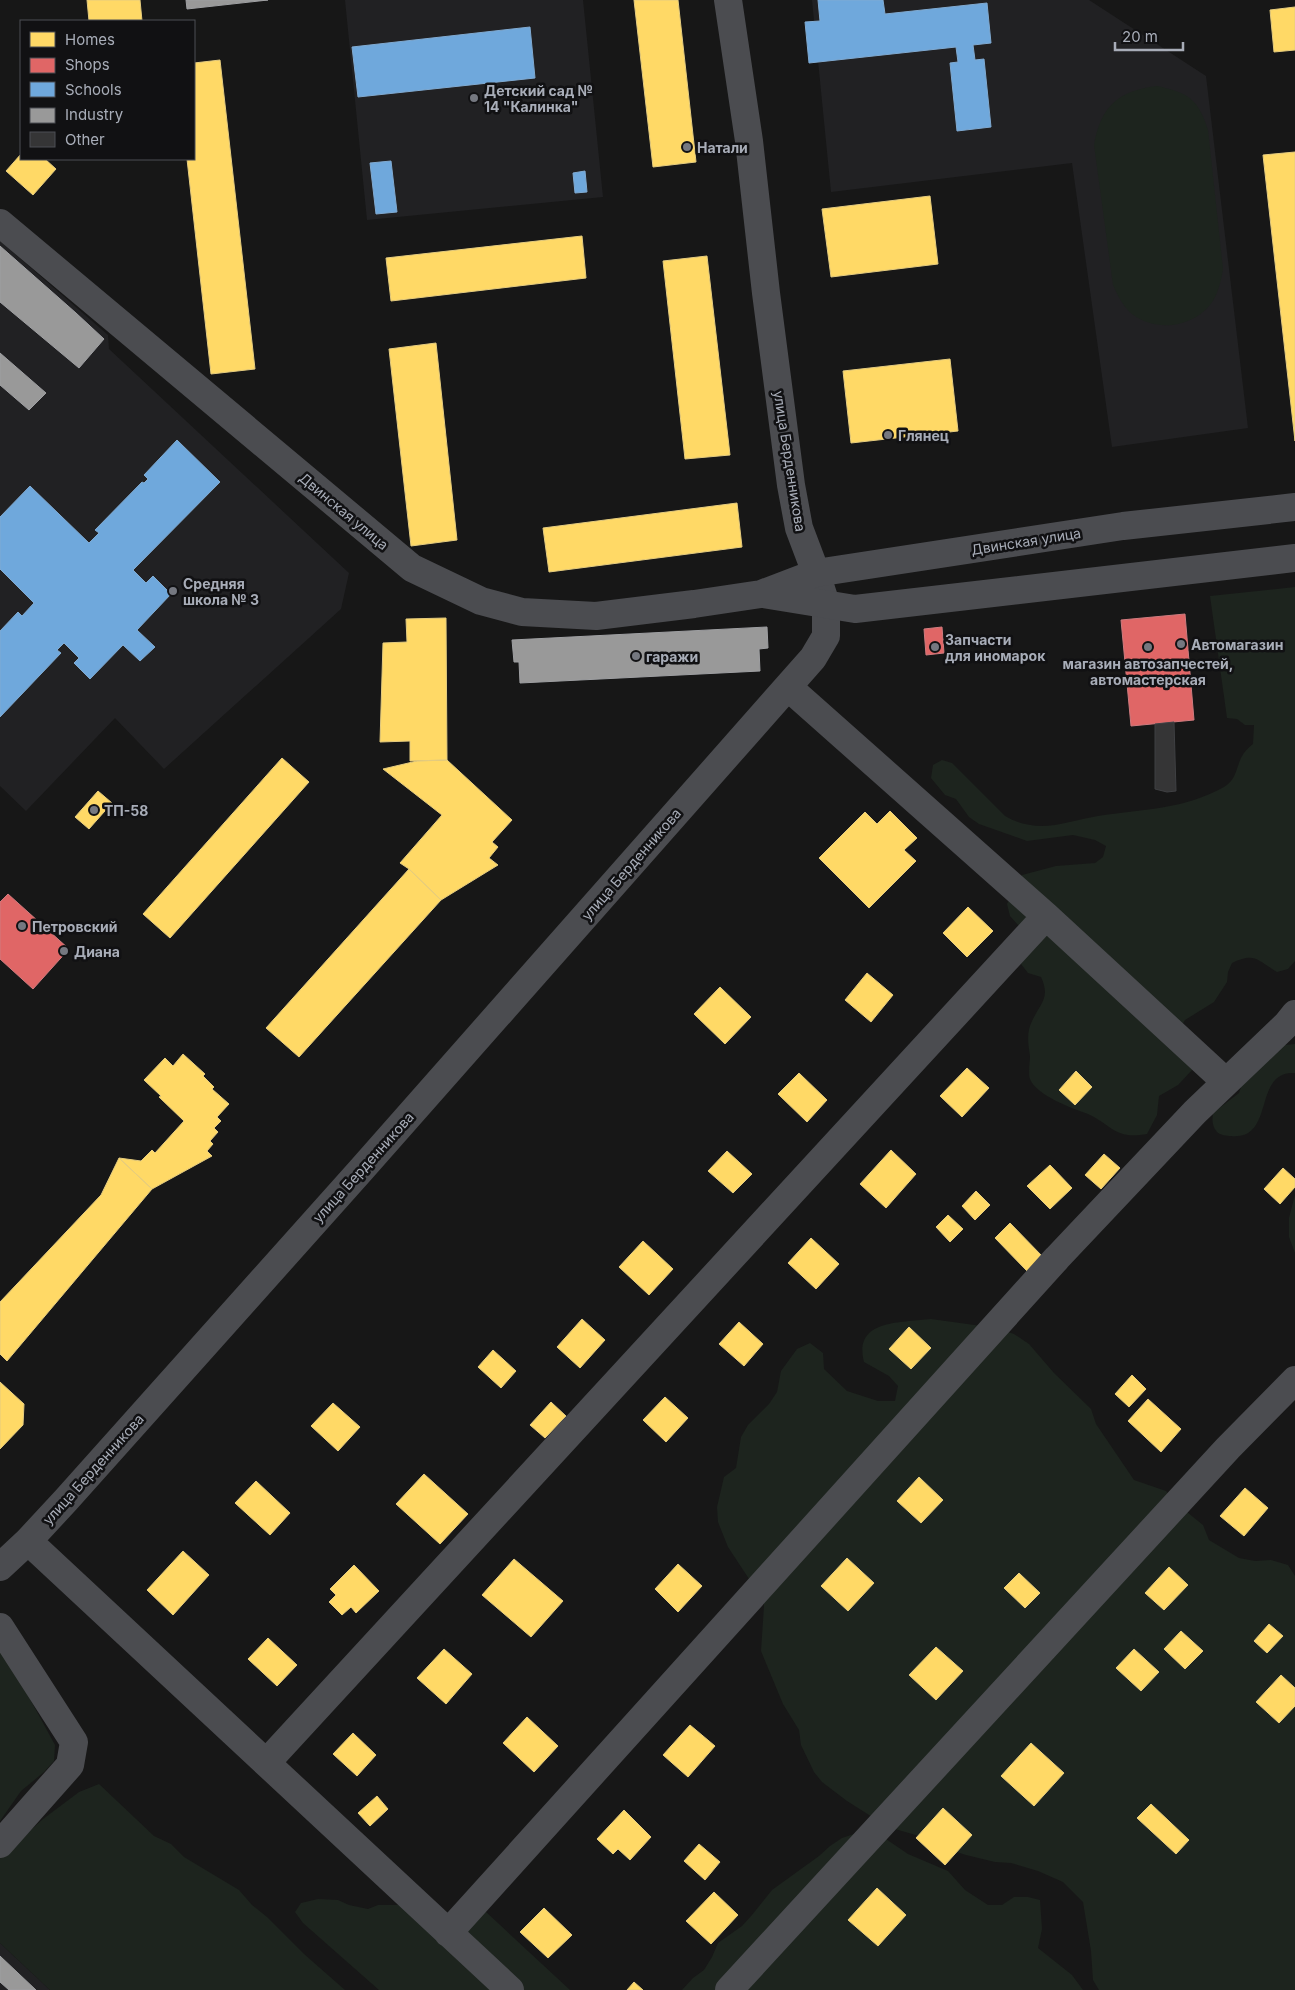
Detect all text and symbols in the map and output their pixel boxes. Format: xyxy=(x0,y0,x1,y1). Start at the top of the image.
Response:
legend xyxy=(20,20,195,160)
scale bar xyxy=(1115,20,1182,52)
text: 20 m xyxy=(1122,27,1158,46)
text: Homes xyxy=(65,30,115,49)
text: Shops xyxy=(65,55,110,74)
text: Schools xyxy=(65,80,122,99)
place label: Детский сад № 14 "Калинка" xyxy=(484,82,593,115)
marker: Детский сад № 14 "Калинка" xyxy=(468,92,480,104)
text: Industry xyxy=(65,105,124,124)
text: Other xyxy=(65,130,105,149)
place label: Натали xyxy=(697,139,748,156)
marker: Натали xyxy=(681,141,693,153)
street label: улица Берденникова xyxy=(770,389,810,533)
place label: Глянец xyxy=(898,427,949,444)
marker: Глянец xyxy=(882,429,894,441)
street label: Двинская улица xyxy=(296,469,392,553)
street label: Двинская улица xyxy=(970,524,1082,558)
place label: Средняя школа № 3 xyxy=(183,575,259,608)
marker: Средняя школа № 3 xyxy=(167,585,179,597)
place label: Запчасти для иномарок xyxy=(945,631,1046,664)
place label: Автомагазин xyxy=(1191,636,1283,653)
marker: Автомагазин xyxy=(1175,638,1187,650)
marker: Запчасти для иномарок xyxy=(929,641,941,653)
marker: магазин автозапчестей, автомастерская xyxy=(1142,641,1154,653)
place label: гаражи xyxy=(646,648,698,665)
marker: гаражи xyxy=(630,650,642,662)
place label: магазин автозапчестей, автомастерская xyxy=(1063,655,1233,688)
place label: ТП-58 xyxy=(104,802,148,819)
marker: ТП-58 xyxy=(88,804,100,816)
street label: улица Берденникова xyxy=(578,805,684,923)
place label: Петровский xyxy=(32,918,117,935)
marker: Петровский xyxy=(16,920,28,932)
place label: Диана xyxy=(74,943,120,960)
marker: Диана xyxy=(58,945,70,957)
street label: улица Берденникова xyxy=(309,1108,417,1226)
street label: улица Берденникова xyxy=(39,1410,147,1528)

